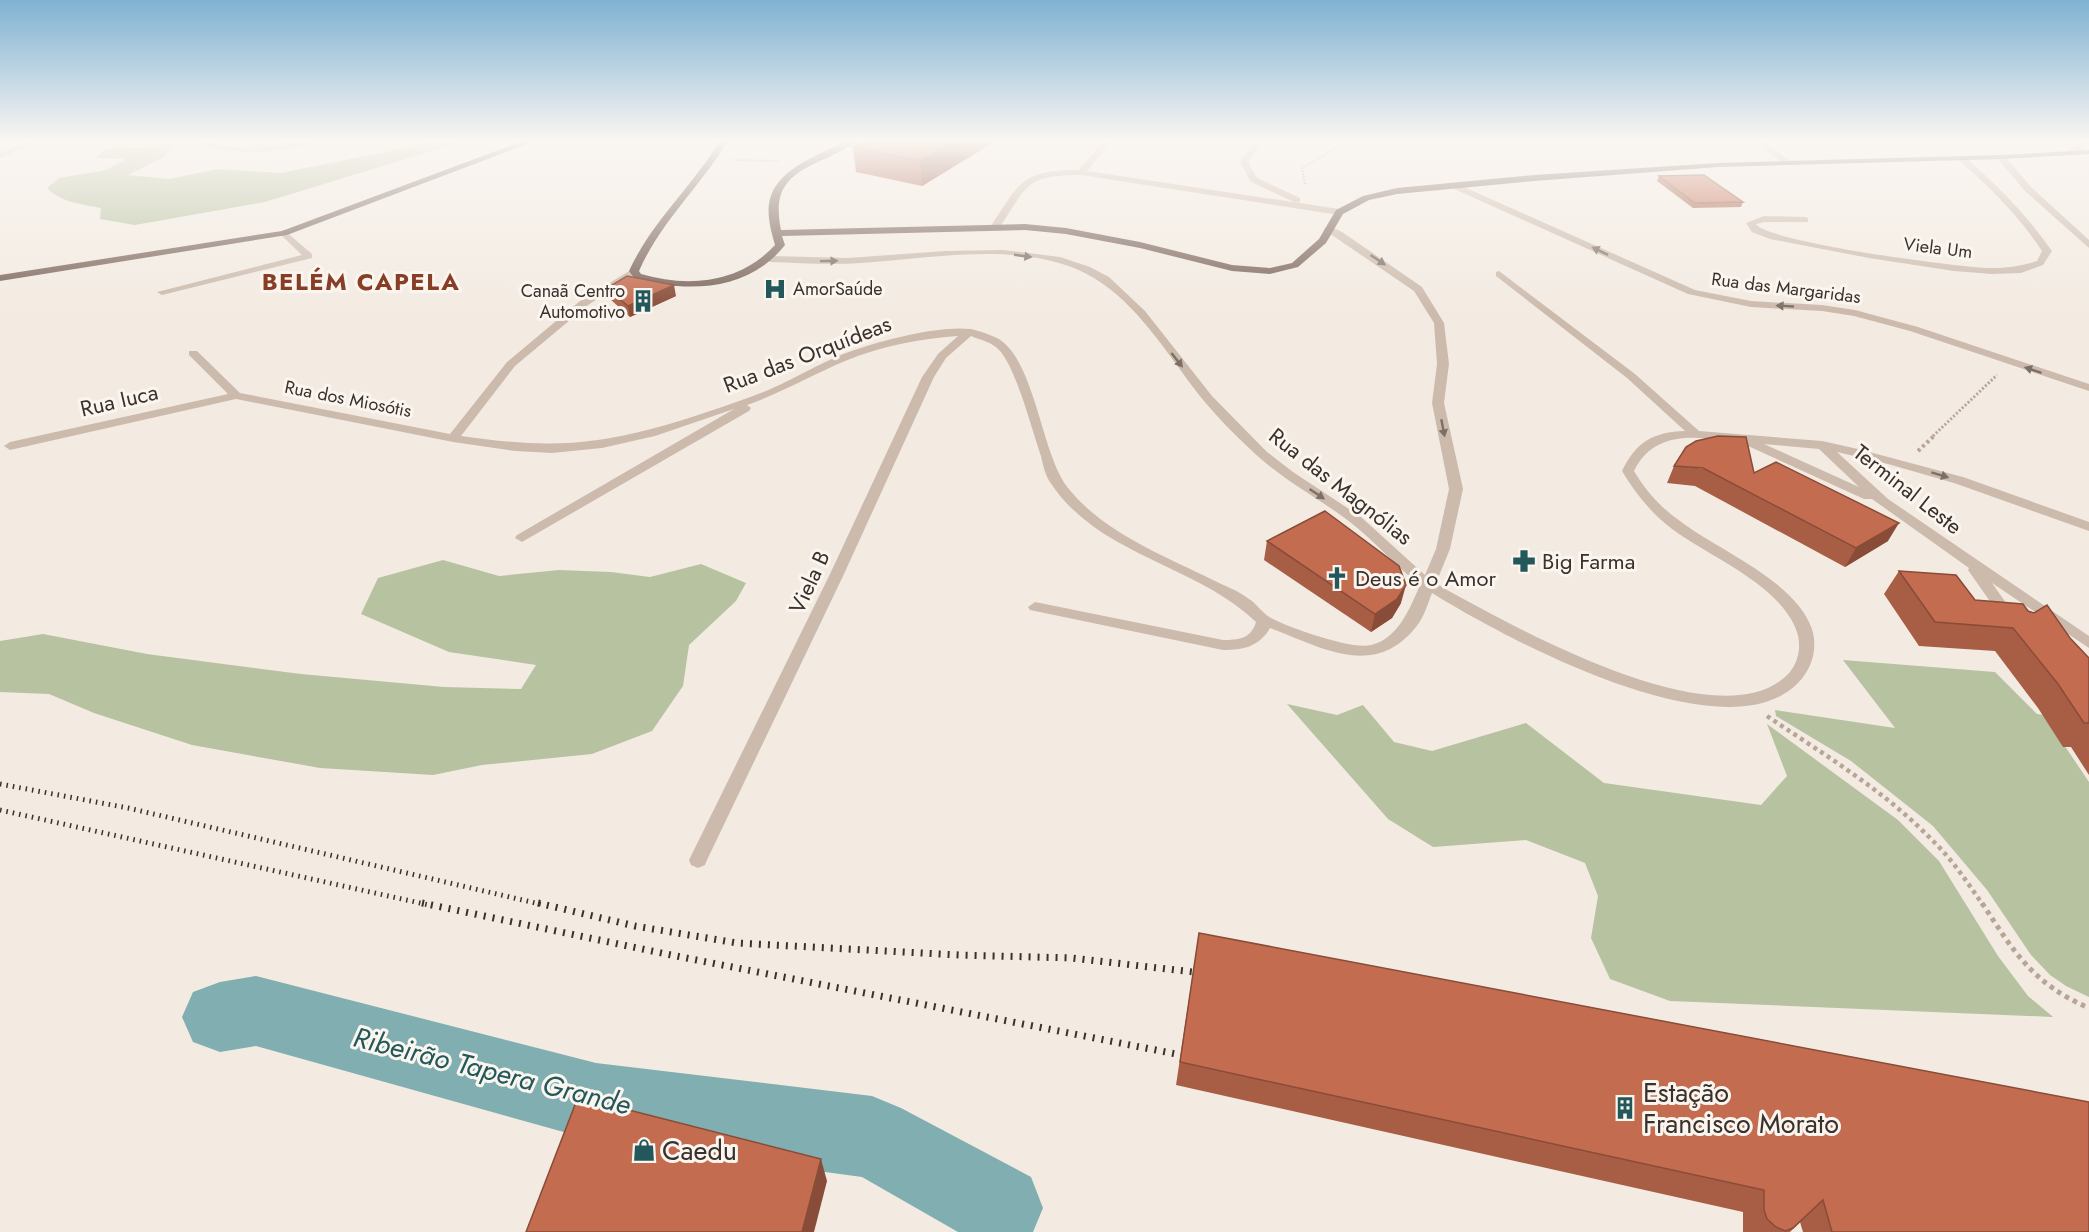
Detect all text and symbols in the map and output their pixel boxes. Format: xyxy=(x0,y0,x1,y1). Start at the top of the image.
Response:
street label: Viela Um xyxy=(1902,231,1974,265)
one-way arrow xyxy=(1591,246,1608,256)
one-way arrow xyxy=(1014,251,1033,260)
one-way arrow xyxy=(1370,254,1386,265)
one-way arrow xyxy=(819,256,838,266)
district label: BELÉM CAPELA xyxy=(262,264,460,299)
street label: Rua das Margaridas xyxy=(1710,266,1862,310)
hospital icon: AmorSaúde xyxy=(762,276,788,302)
place label: AmorSaúde xyxy=(793,276,882,302)
place label: Canaã Centro Automotivo xyxy=(521,278,625,325)
building icon: Canaã Centro Automotivo xyxy=(630,288,656,314)
one-way arrow xyxy=(1775,302,1794,311)
street label: Rua das Orquídeas xyxy=(718,307,896,401)
one-way arrow xyxy=(1171,352,1184,368)
one-way arrow xyxy=(2024,364,2042,374)
street label: Rua dos Miosótis xyxy=(282,374,414,424)
street label: Rua Iuca xyxy=(77,376,161,424)
one-way arrow xyxy=(1439,419,1448,438)
street label: Rua das Magnólias xyxy=(1262,420,1420,552)
street label: Terminal Leste xyxy=(1847,436,1969,542)
one-way arrow xyxy=(1931,471,1949,480)
one-way arrow xyxy=(1309,488,1325,499)
street label: Viela B xyxy=(781,545,837,619)
place label: Big Farma xyxy=(1542,545,1635,577)
pharmacy icon: Big Farma xyxy=(1511,548,1537,574)
place label: Deus é o Amor xyxy=(1355,562,1497,594)
church icon: Deus é o Amor xyxy=(1324,565,1350,591)
water label: Ribeirão Tapera Grande xyxy=(349,1017,635,1125)
place label: Estação Francisco Morato xyxy=(1643,1073,1839,1143)
building icon: Estação Francisco Morato xyxy=(1612,1095,1638,1121)
place label: Caedu xyxy=(662,1131,737,1170)
shop icon: Caedu xyxy=(631,1137,657,1163)

